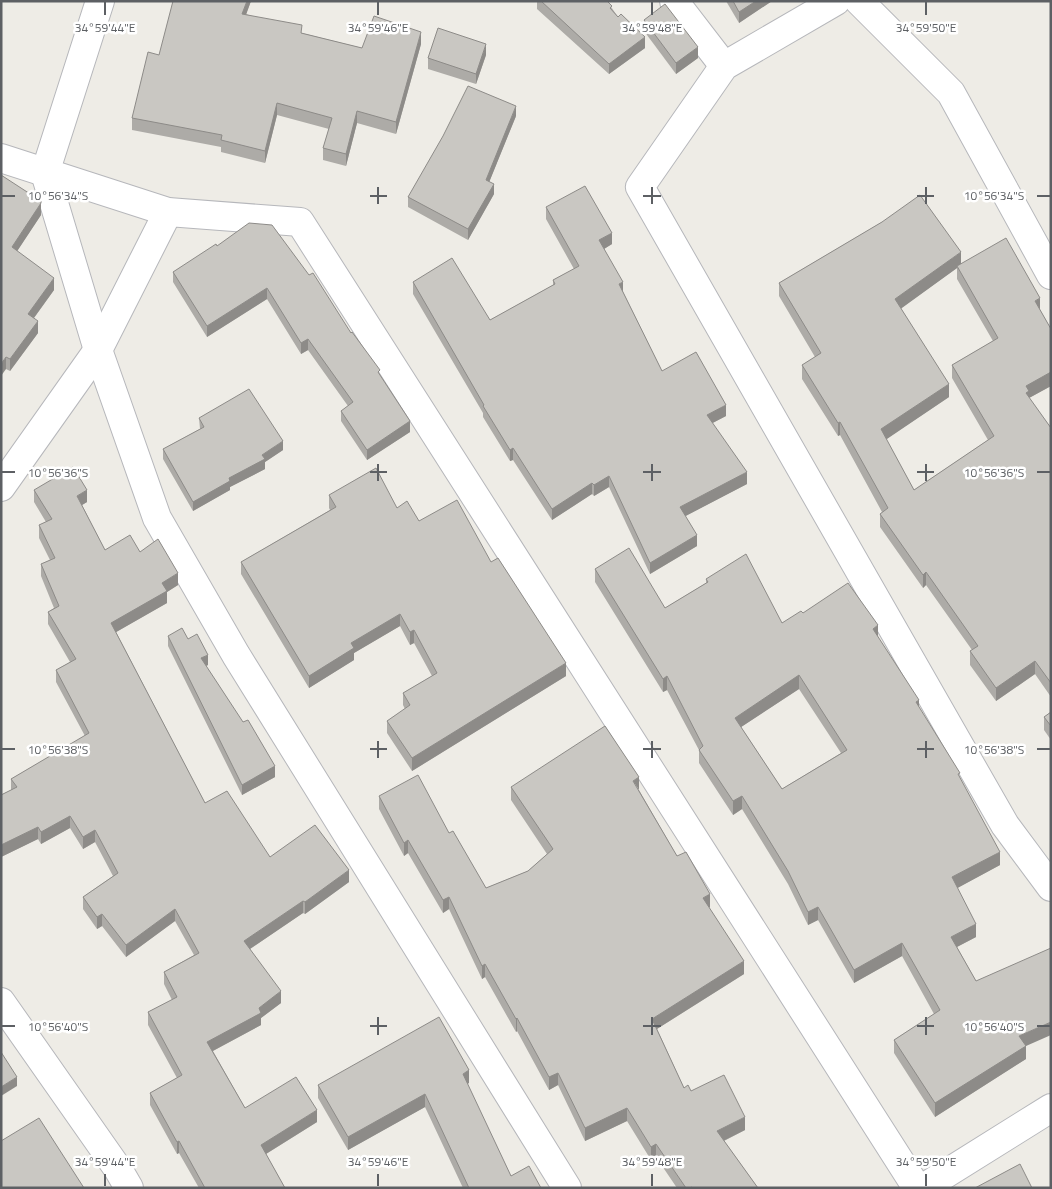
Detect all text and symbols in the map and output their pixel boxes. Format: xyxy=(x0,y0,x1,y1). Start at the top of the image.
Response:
text: 34°59'44"E xyxy=(75,18,136,37)
text: 34°59'46"E xyxy=(348,18,409,37)
text: 34°59'48"E xyxy=(622,18,683,37)
text: 34°59'50"E xyxy=(896,18,957,37)
text: 10°56'34"S xyxy=(28,186,88,205)
text: 10°56'34"S xyxy=(964,186,1024,205)
text: 10°56'36"S xyxy=(28,463,88,482)
text: 10°56'36"S xyxy=(964,463,1024,482)
text: 10°56'38"S xyxy=(28,740,88,759)
text: 10°56'38"S xyxy=(964,740,1024,759)
text: 10°56'40"S xyxy=(28,1017,88,1036)
text: 10°56'40"S xyxy=(964,1017,1024,1036)
text: 34°59'44"E xyxy=(75,1152,136,1171)
text: 34°59'46"E xyxy=(348,1152,409,1171)
text: 34°59'48"E xyxy=(622,1152,683,1171)
text: 34°59'50"E xyxy=(896,1152,957,1171)

